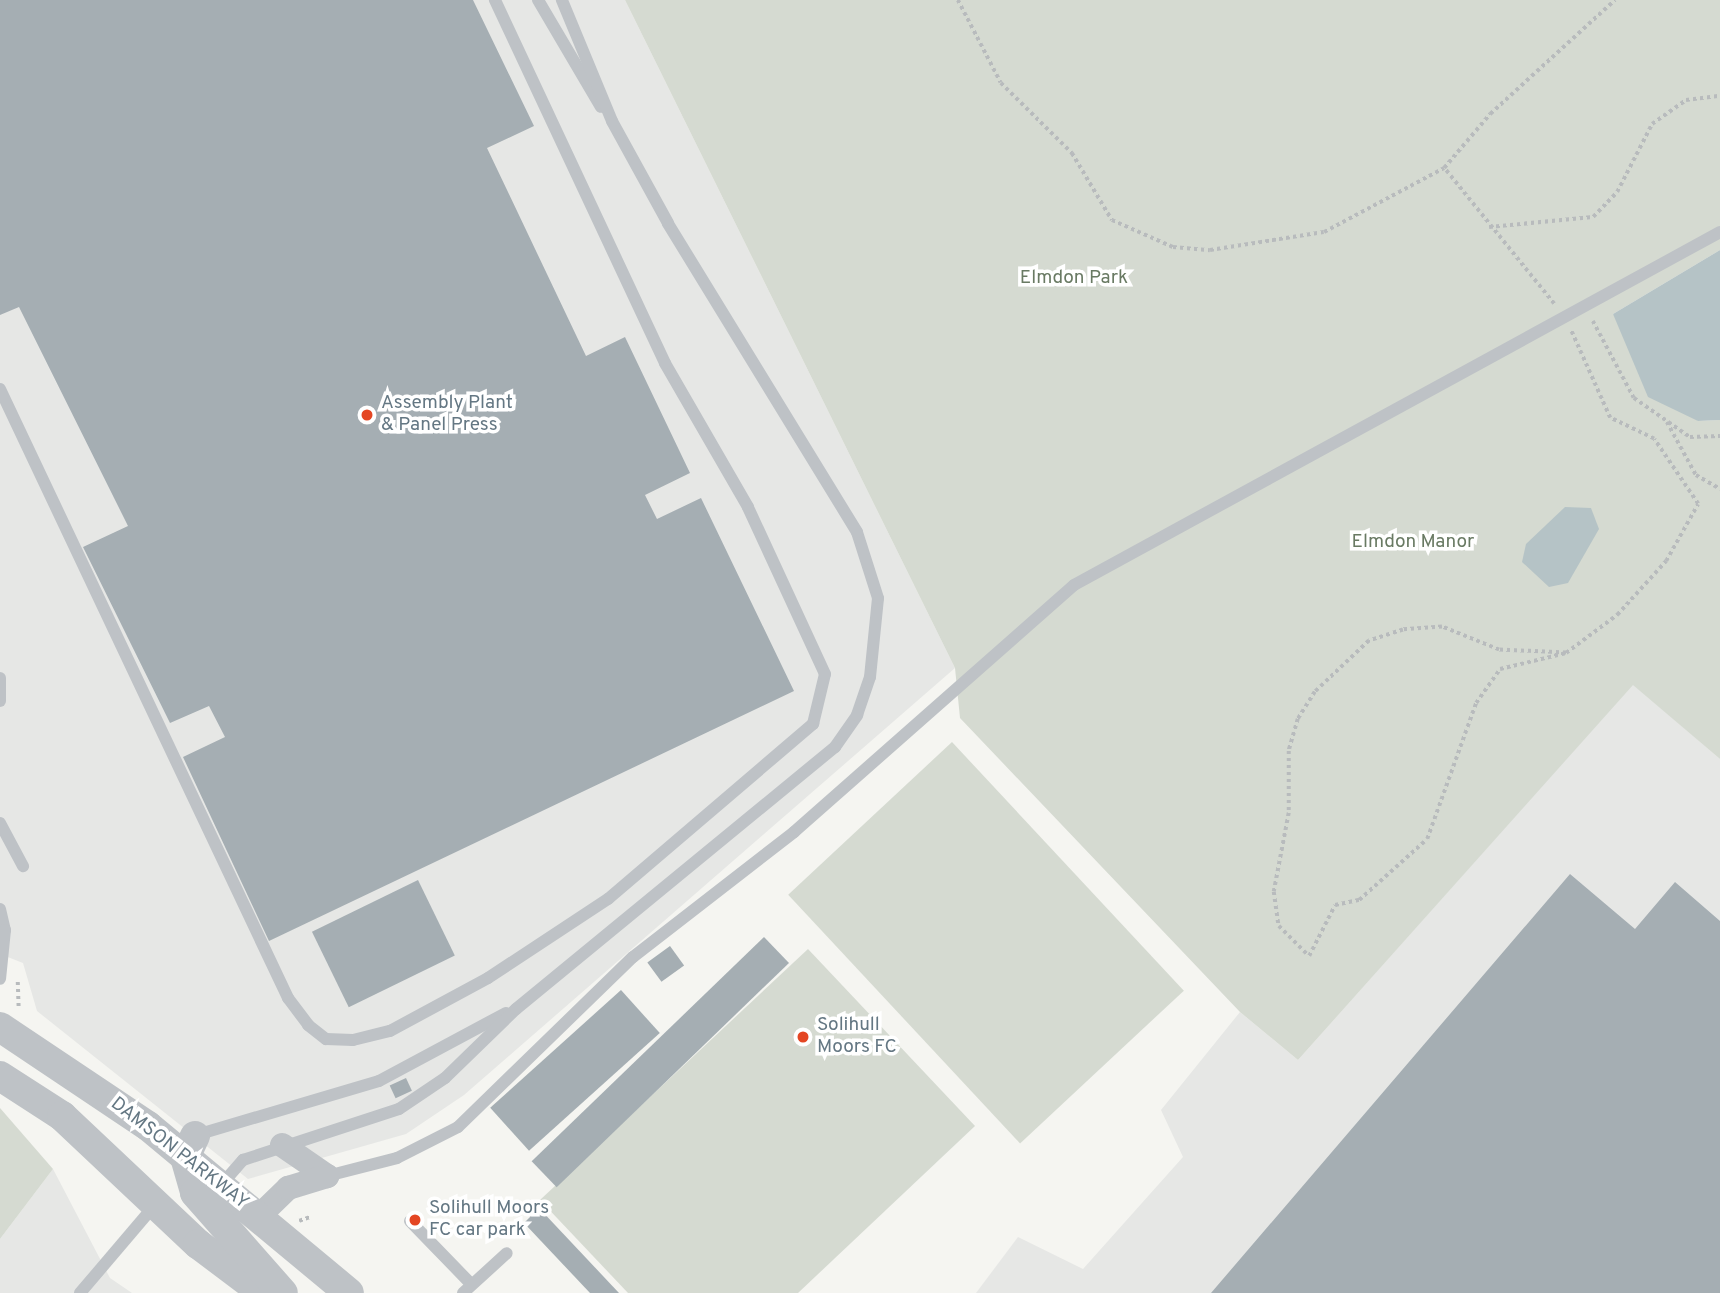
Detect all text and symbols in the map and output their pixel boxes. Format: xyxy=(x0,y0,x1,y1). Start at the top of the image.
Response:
park label: Elmdon Park xyxy=(1020,268,1128,290)
place label: Assembly Plant & Panel Press xyxy=(381,393,513,437)
marker: Assembly Plant & Panel Press xyxy=(359,407,375,423)
park label: Elmdon Manor xyxy=(1352,532,1474,554)
place label: Solihull Moors FC xyxy=(817,1015,897,1059)
marker: Solihull Moors FC xyxy=(795,1029,811,1045)
street label: DAMSON PARKWAY xyxy=(105,1093,253,1215)
place label: Solihull Moors FC car park xyxy=(429,1198,549,1242)
marker: Solihull Moors FC car park xyxy=(407,1212,423,1228)

